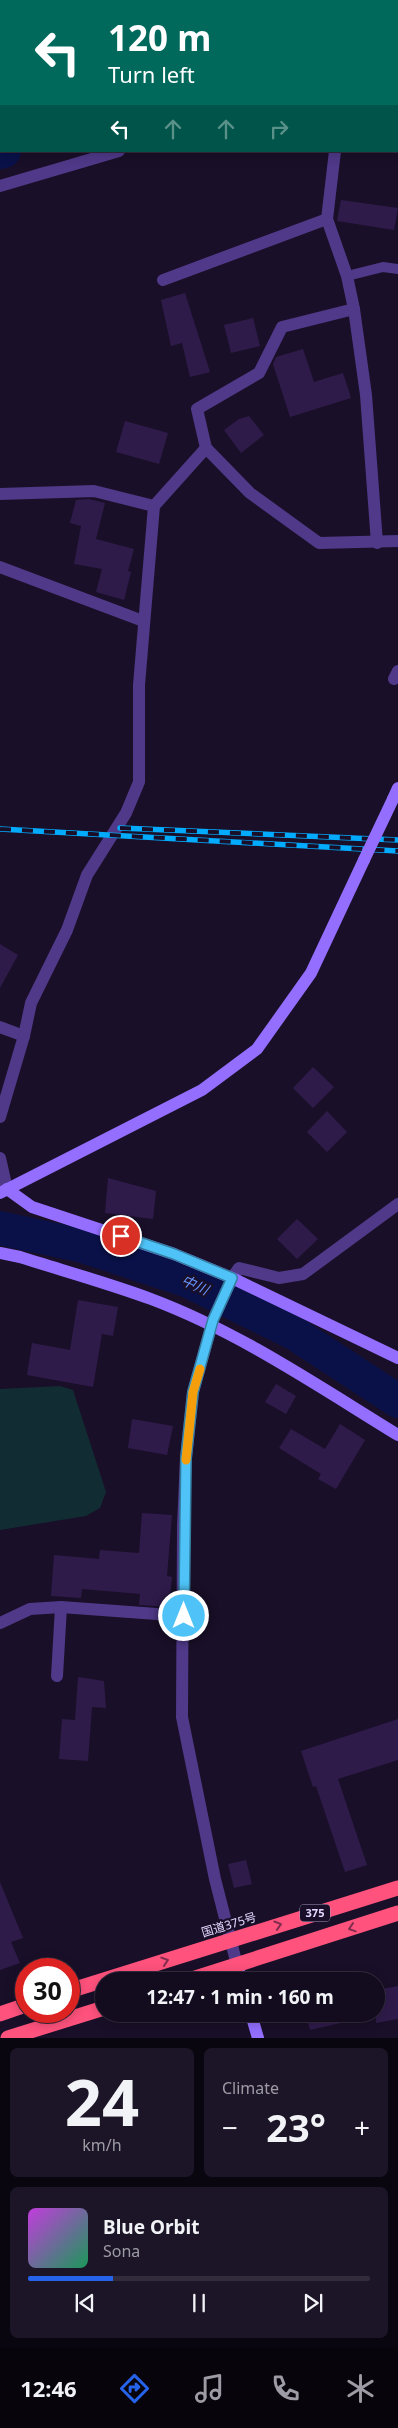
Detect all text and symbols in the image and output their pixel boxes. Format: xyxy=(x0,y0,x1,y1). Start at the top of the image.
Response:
text: 120 m xyxy=(108,14,211,61)
icon: left xyxy=(25,20,90,85)
text: Turn left xyxy=(108,59,195,89)
icon: left xyxy=(106,115,134,143)
icon: ahead xyxy=(159,115,187,143)
icon: ahead xyxy=(212,115,240,143)
icon: right xyxy=(265,115,293,143)
pin xyxy=(100,1215,142,1257)
icon: arrive xyxy=(107,1222,135,1250)
water label: 中川 xyxy=(179,1270,214,1300)
position arrow xyxy=(157,1589,209,1641)
road number: 375 xyxy=(300,1905,330,1922)
street label: 国道375号 xyxy=(199,1908,258,1941)
one-way arrow xyxy=(274,1920,282,1930)
one-way arrow xyxy=(348,1922,356,1932)
one-way arrow xyxy=(160,1956,169,1966)
speed limit sign: 30 xyxy=(15,1958,80,2023)
text: 12:47 · 1 min · 160 m xyxy=(146,1984,334,2010)
text: 24 xyxy=(65,2057,139,2145)
text: Climate xyxy=(222,2077,279,2099)
text: 23° xyxy=(266,2101,326,2153)
text: − xyxy=(222,2108,238,2146)
text: + xyxy=(354,2108,370,2146)
text: km/h xyxy=(82,2134,122,2156)
text: Blue Orbit xyxy=(103,2214,199,2240)
text: Sona xyxy=(103,2240,140,2262)
icon: previous xyxy=(71,2289,99,2317)
icon: pause xyxy=(185,2289,213,2317)
icon: next xyxy=(299,2289,327,2317)
icon: directions xyxy=(117,2371,152,2406)
icon: music xyxy=(192,2371,227,2406)
icon: phone xyxy=(268,2371,303,2406)
icon: climate xyxy=(343,2371,378,2406)
text: 12:46 xyxy=(20,2373,77,2403)

